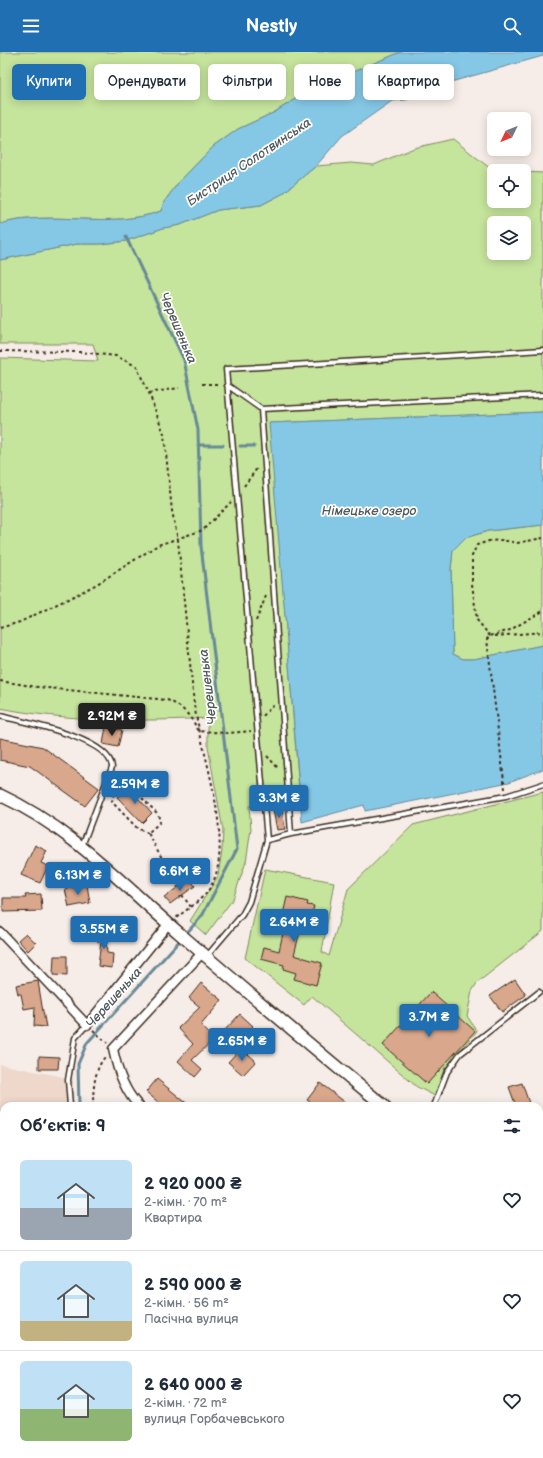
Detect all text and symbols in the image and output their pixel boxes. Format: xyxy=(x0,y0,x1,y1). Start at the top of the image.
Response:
icon: menu xyxy=(20,15,42,37)
icon: search xyxy=(501,15,523,37)
text: Nestly xyxy=(246,16,297,37)
chip: Купити xyxy=(12,64,86,100)
chip: Орендувати xyxy=(94,64,200,100)
chip: Фільтри xyxy=(208,64,286,100)
chip: Нове xyxy=(294,64,355,100)
chip: Квартира xyxy=(363,64,454,100)
north arrow xyxy=(487,112,531,156)
map controls xyxy=(487,112,531,260)
water label: Бистриця Солотвинська xyxy=(184,114,314,210)
button: locate xyxy=(487,164,531,208)
button: layers xyxy=(487,216,531,260)
water label: Черешенька xyxy=(156,290,200,366)
water label: Німецьке озеро xyxy=(322,503,417,519)
water label: Черешенька xyxy=(195,648,221,726)
pin: 2.92M ₴ xyxy=(75,703,149,737)
text: 2.92M ₴ xyxy=(87,708,137,724)
pin: 2.59M ₴ xyxy=(98,771,172,805)
text: 2.59M ₴ xyxy=(110,776,160,792)
pin: 3.3M ₴ xyxy=(246,785,312,819)
text: 3.3M ₴ xyxy=(258,790,300,806)
pin: 6.6M ₴ xyxy=(147,858,213,892)
pin: 6.13M ₴ xyxy=(41,862,115,896)
text: 6.6M ₴ xyxy=(159,863,201,879)
text: 6.13M ₴ xyxy=(54,867,102,883)
pin: 2.64M ₴ xyxy=(257,909,331,943)
text: 2.64M ₴ xyxy=(269,914,319,930)
pin: 3.55M ₴ xyxy=(67,916,141,950)
text: 3.55M ₴ xyxy=(80,921,128,937)
water label: Черешенька xyxy=(83,964,146,1032)
pin: 3.7M ₴ xyxy=(396,1004,462,1038)
text: 3.7M ₴ xyxy=(408,1009,450,1025)
pin: 2.65M ₴ xyxy=(205,1028,279,1062)
text: 2.65M ₴ xyxy=(217,1033,267,1049)
icon: filters xyxy=(501,1115,523,1137)
text: Об’єктів: 9 xyxy=(20,1116,106,1136)
text: 2 920 000 ₴ xyxy=(144,1174,242,1194)
icon: home xyxy=(52,1176,100,1224)
icon: heart xyxy=(501,1189,523,1211)
text: 2-кімн. · 70 m² xyxy=(144,1194,227,1210)
text: Квартира xyxy=(144,1210,202,1226)
text: 2 590 000 ₴ xyxy=(144,1275,241,1295)
icon: home xyxy=(52,1277,100,1325)
icon: heart xyxy=(501,1290,523,1312)
text: 2-кімн. · 56 m² xyxy=(144,1295,229,1311)
text: Пасічна вулиця xyxy=(144,1311,239,1327)
text: 2 640 000 ₴ xyxy=(144,1375,242,1395)
icon: home xyxy=(52,1377,100,1425)
icon: heart xyxy=(501,1390,523,1412)
text: 2-кімн. · 72 m² xyxy=(144,1395,227,1411)
text: вулиця Горбачевського xyxy=(144,1411,285,1427)

